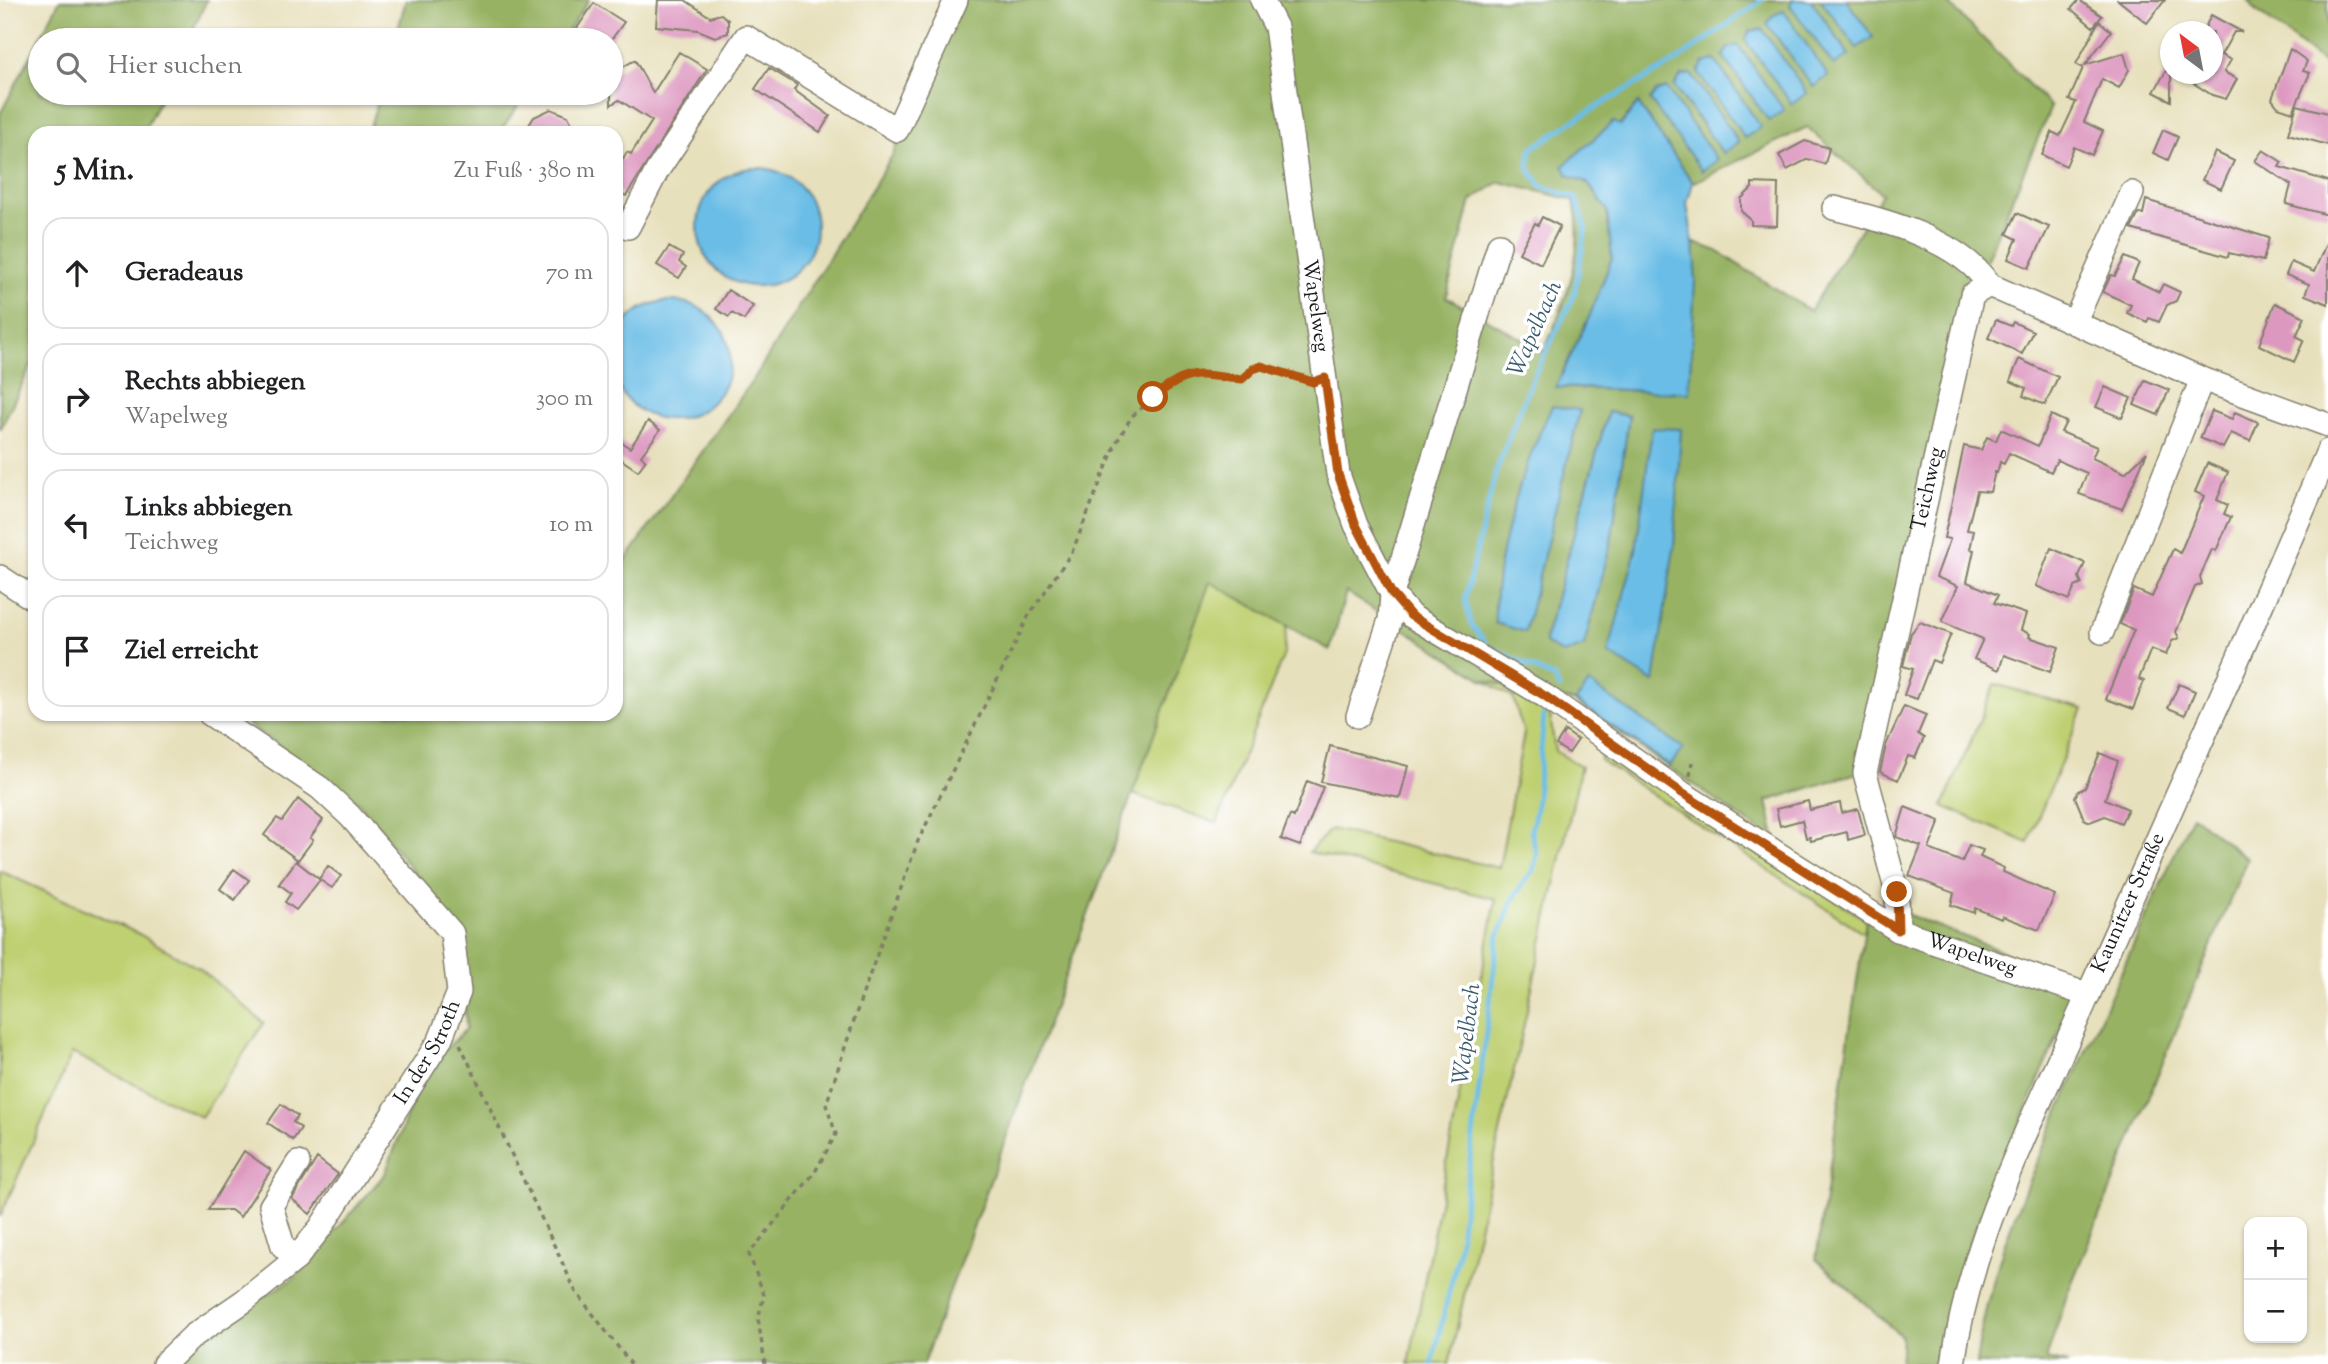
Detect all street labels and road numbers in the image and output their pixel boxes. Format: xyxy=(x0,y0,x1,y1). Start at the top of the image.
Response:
street label: Wapelweg xyxy=(1293,257,1336,354)
street label: Teichweg xyxy=(1905,444,1952,534)
street label: Kaunitzer Straße xyxy=(2085,828,2173,978)
street label: Wapelweg xyxy=(1922,926,2021,984)
street label: In der Stroth xyxy=(387,996,469,1111)

